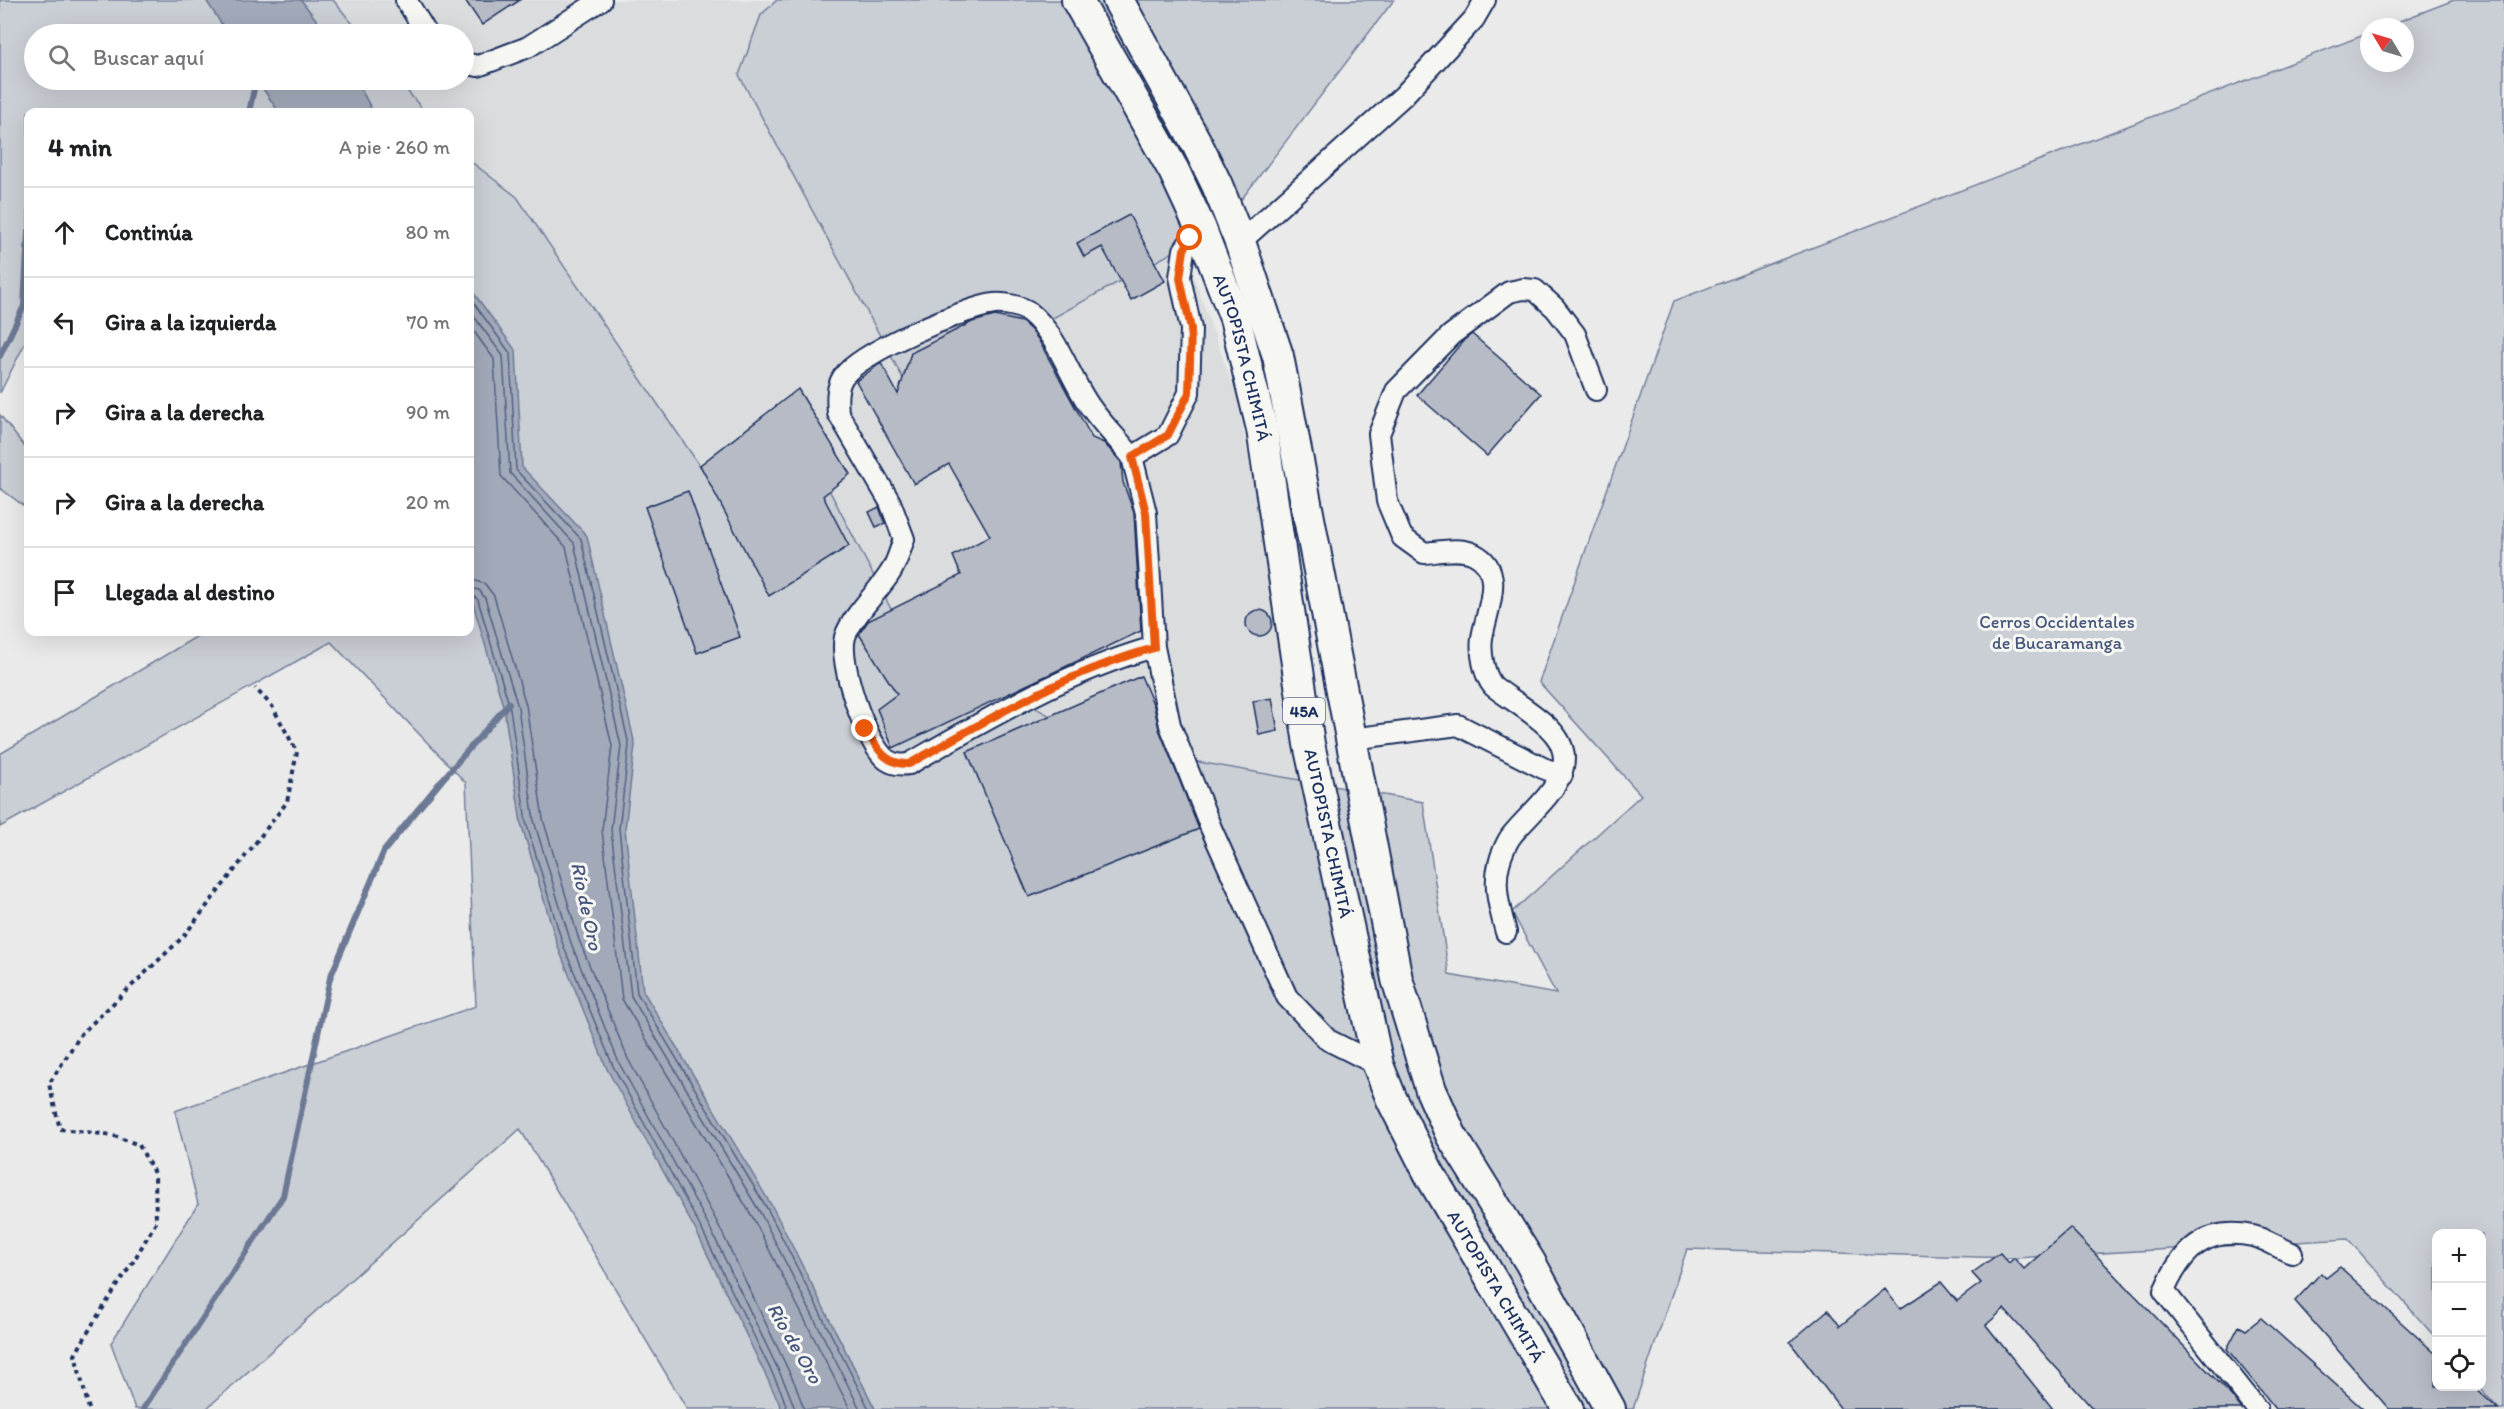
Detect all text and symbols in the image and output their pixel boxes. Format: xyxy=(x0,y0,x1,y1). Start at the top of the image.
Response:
north arrow xyxy=(2360,18,2414,72)
search box xyxy=(24,24,474,90)
icon: search xyxy=(45,41,78,74)
text: Buscar aquí xyxy=(93,44,204,71)
text: 4 min xyxy=(48,131,112,163)
text: A pie · 260 m xyxy=(339,135,450,159)
icon: ahead xyxy=(48,216,81,249)
text: Continúa xyxy=(105,219,193,246)
text: 80 m xyxy=(405,220,450,244)
route start xyxy=(1176,224,1202,250)
street label: AUTOPISTA CHIMITÁ xyxy=(1208,271,1275,443)
icon: left xyxy=(48,306,81,339)
text: Gira a la izquierda xyxy=(105,309,276,336)
text: 70 m xyxy=(406,310,450,334)
icon: right xyxy=(48,396,81,429)
text: Gira a la derecha xyxy=(105,399,264,426)
text: 90 m xyxy=(406,400,450,424)
icon: right xyxy=(48,486,81,519)
text: Gira a la derecha xyxy=(105,489,264,516)
text: 20 m xyxy=(406,490,450,514)
icon: arrive xyxy=(48,576,81,609)
text: Llegada al destino xyxy=(105,579,275,606)
park label: Cerros Occidentales de Bucaramanga xyxy=(1979,611,2135,654)
road number: 45A xyxy=(1283,698,1325,724)
route end xyxy=(851,715,877,741)
street label: AUTOPISTA CHIMITÁ xyxy=(1299,747,1357,921)
water label: Río de Oro xyxy=(566,860,608,953)
street label: AUTOPISTA CHIMITÁ xyxy=(1442,1206,1549,1367)
map controls xyxy=(2432,1229,2486,1391)
button: + xyxy=(2432,1229,2486,1283)
button: − xyxy=(2432,1283,2486,1337)
water label: Río de Oro xyxy=(762,1298,828,1388)
button: locate xyxy=(2432,1337,2486,1391)

